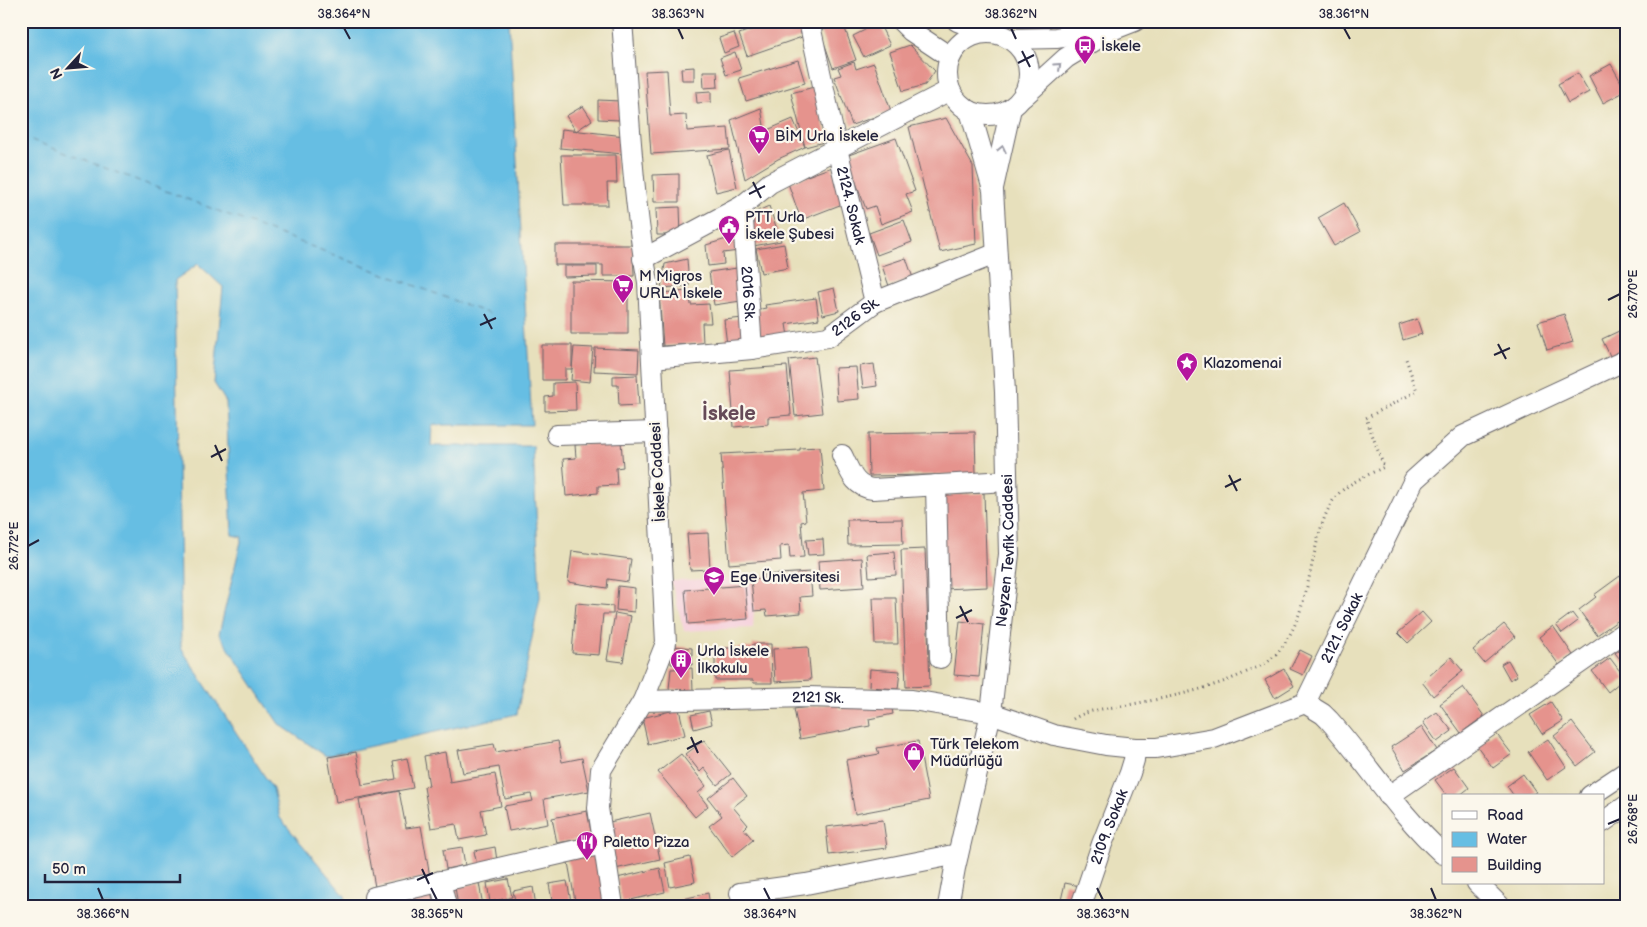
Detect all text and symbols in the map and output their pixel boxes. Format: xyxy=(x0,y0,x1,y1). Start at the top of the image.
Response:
text: 38.364°N xyxy=(318,7,370,22)
text: 38.363°N xyxy=(651,7,705,22)
text: 38.362°N xyxy=(985,7,1037,22)
text: 38.361°N xyxy=(1319,7,1369,22)
bus stop icon: İskele xyxy=(1073,34,1097,65)
place label: İskele xyxy=(1101,37,1141,56)
north arrow xyxy=(42,42,92,92)
one-way arrow xyxy=(1052,62,1061,71)
text: N xyxy=(47,65,67,82)
supermarket icon: BİM Urla İskele xyxy=(747,124,771,155)
place label: BİM Urla İskele xyxy=(775,127,879,146)
one-way arrow xyxy=(996,144,1007,153)
street label: 2124. Sokak xyxy=(832,164,870,247)
place label: PTT Urla İskele Şubesi xyxy=(745,208,834,244)
public building icon: PTT Urla İskele Şubesi xyxy=(717,214,741,245)
street label: 2016 Sk. xyxy=(737,265,760,322)
place label: M Migros URLA İskele xyxy=(639,267,722,303)
text: 26.770°E xyxy=(1626,269,1641,319)
supermarket icon: M Migros URLA İskele xyxy=(611,273,635,304)
street label: 2126 Sk. xyxy=(828,292,882,341)
place icon: Klazomenai xyxy=(1175,351,1199,382)
place label: Klazomenai xyxy=(1203,354,1282,373)
district label: İskele xyxy=(702,400,756,426)
street label: İskele Caddesi xyxy=(646,422,670,522)
street label: Neyzen Tevfik Caddesi xyxy=(991,474,1019,628)
text: 26.772°E xyxy=(7,522,22,570)
school or university icon: Ege Üniversitesi xyxy=(702,565,726,596)
place label: Ege Üniversitesi xyxy=(730,568,840,587)
street label: 2121. Sokak xyxy=(1316,589,1367,666)
place label: Urla İskele İlkokulu xyxy=(697,642,769,678)
building icon: Urla İskele İlkokulu xyxy=(669,648,693,679)
street label: 2121 Sk. xyxy=(792,687,844,708)
place label: Türk Telekom Müdürlüğü xyxy=(930,735,1019,771)
shop icon: Türk Telekom Müdürlüğü xyxy=(902,741,926,772)
street label: 2109. Sokak xyxy=(1086,786,1132,867)
legend xyxy=(1442,794,1604,884)
text: 26.768°E xyxy=(1626,794,1641,844)
text: Road xyxy=(1487,806,1523,825)
restaurant icon: Paletto Pizza xyxy=(575,830,599,861)
text: Water xyxy=(1487,830,1527,849)
place label: Paletto Pizza xyxy=(603,833,689,852)
scale bar xyxy=(45,852,180,884)
text: Building xyxy=(1487,856,1542,875)
text: 50 m xyxy=(52,860,86,879)
text: 38.366°N xyxy=(76,907,130,922)
text: 38.365°N xyxy=(411,907,463,922)
text: 38.364°N xyxy=(744,907,796,922)
text: 38.363°N xyxy=(1076,907,1130,922)
text: 38.362°N xyxy=(1410,907,1462,922)

